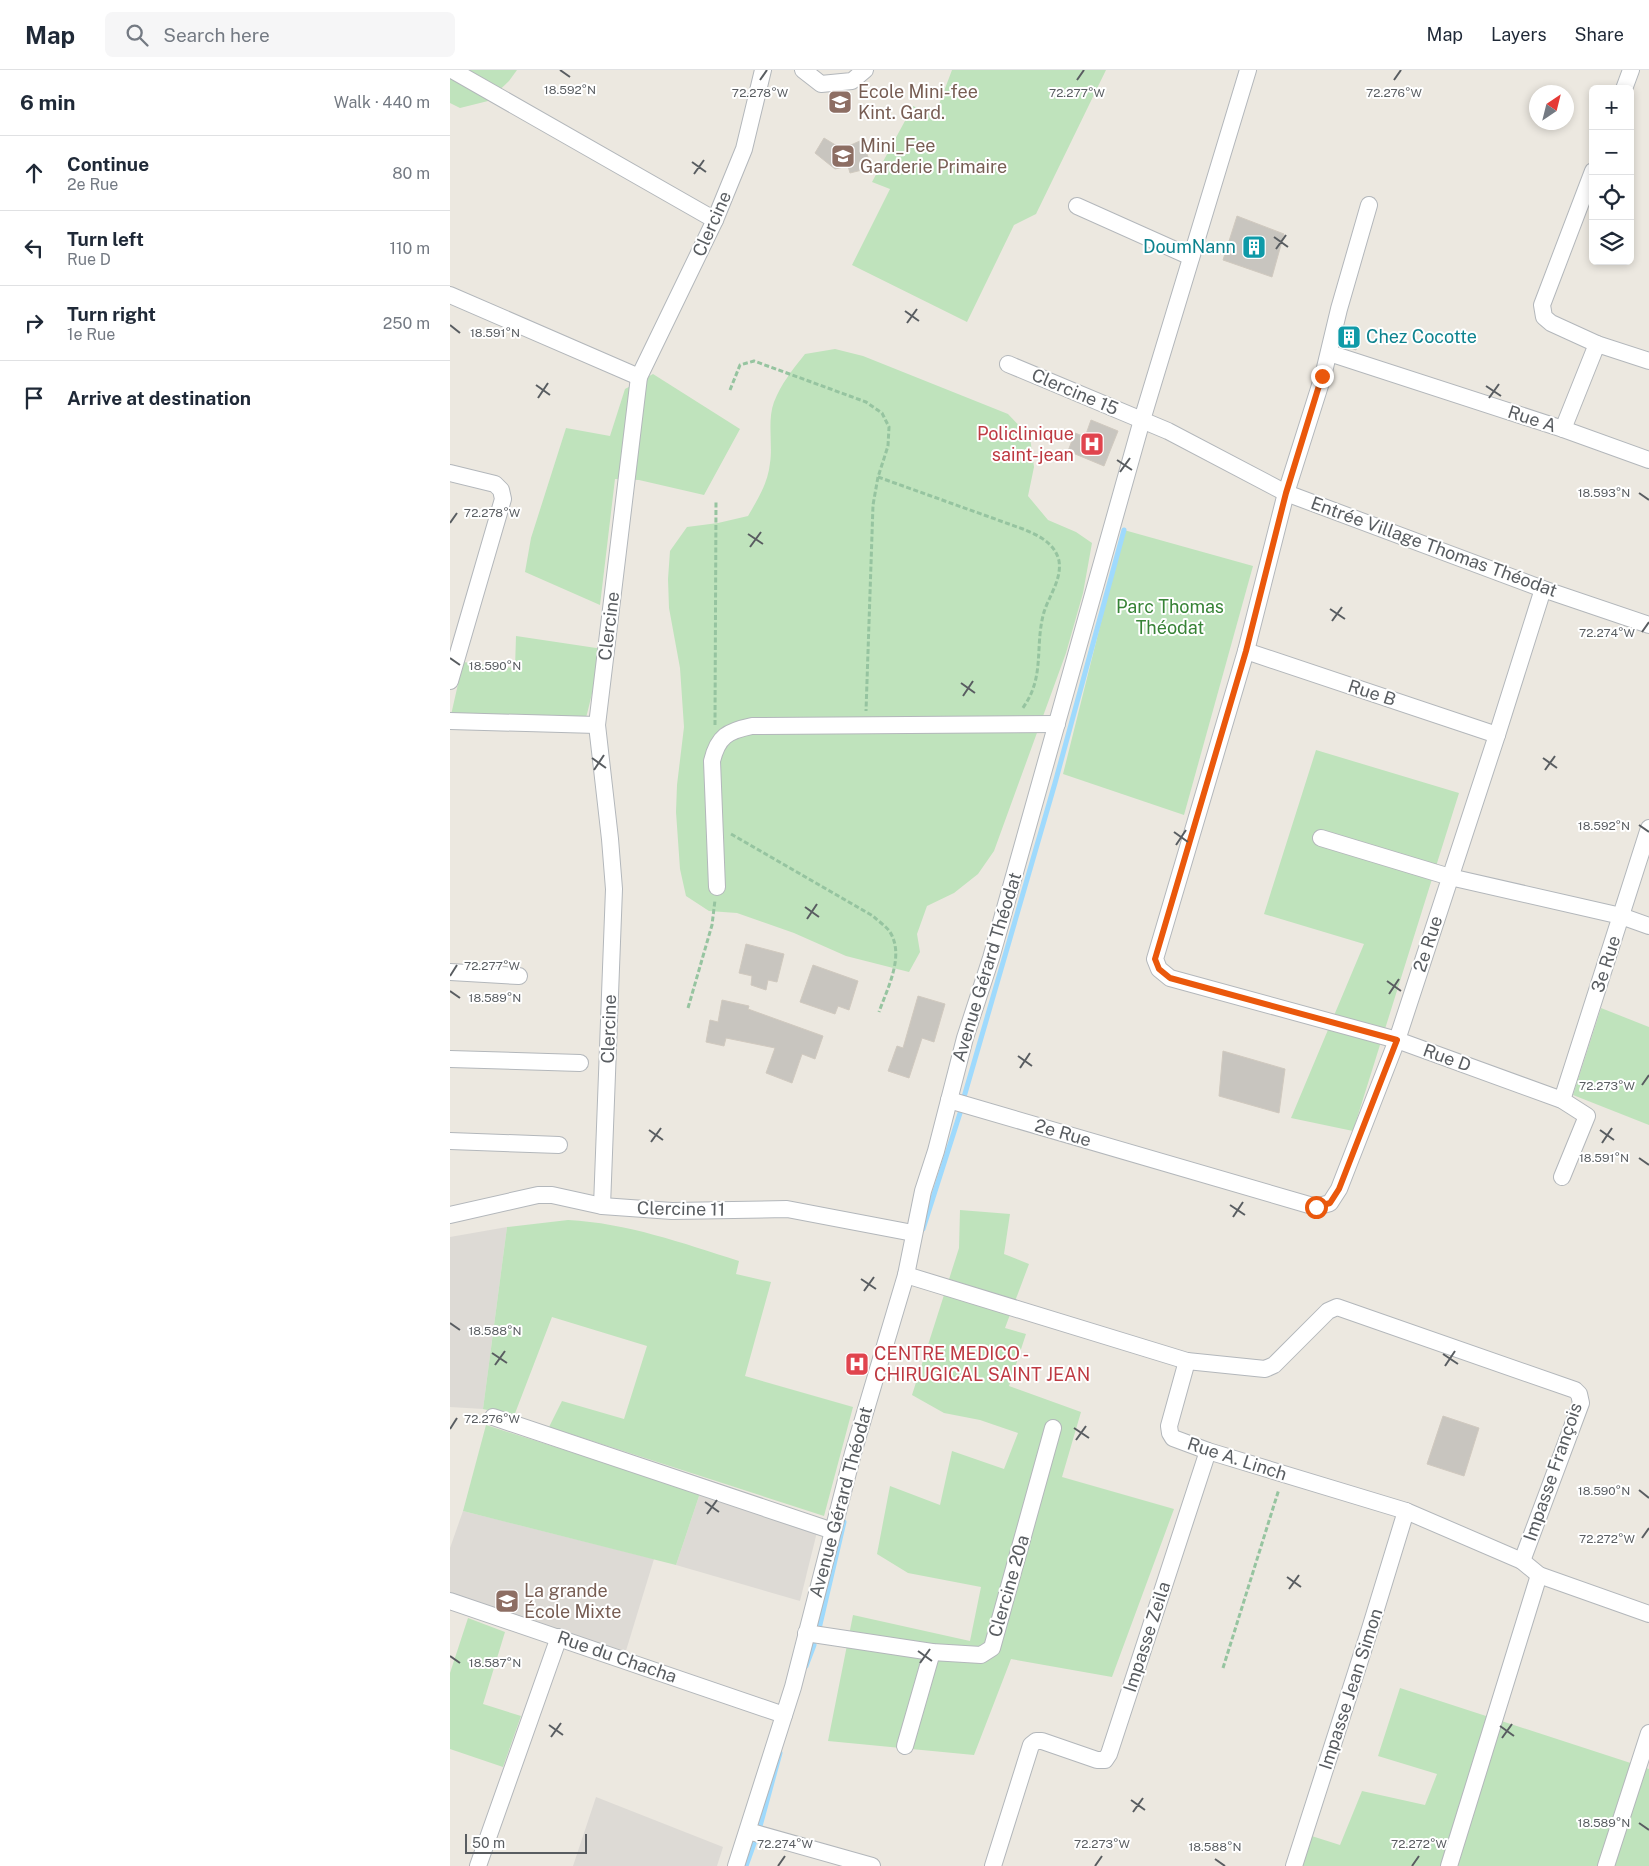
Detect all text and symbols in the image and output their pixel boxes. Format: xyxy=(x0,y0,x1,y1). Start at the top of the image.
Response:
search box xyxy=(105,12,455,57)
text: Map xyxy=(25,21,75,49)
icon: search xyxy=(123,21,151,49)
text: Search here xyxy=(163,24,270,46)
text: Map xyxy=(1427,24,1463,45)
text: Layers xyxy=(1491,24,1547,45)
text: Share xyxy=(1575,24,1624,45)
place label: Ecole Mini-fee Kint. Gard. xyxy=(858,81,978,123)
text: 18.592°N xyxy=(544,83,596,97)
north arrow xyxy=(1529,85,1574,130)
map controls xyxy=(1589,85,1634,265)
button: + xyxy=(1589,85,1634,130)
text: 72.278°W xyxy=(732,86,789,100)
text: 72.277°W xyxy=(1049,86,1106,100)
text: 72.276°W xyxy=(1366,86,1423,100)
school or university icon: Ecole Mini-fee Kint. Gard. xyxy=(827,89,853,115)
text: 6 min xyxy=(20,90,76,115)
text: Walk · 440 m xyxy=(334,93,430,112)
button: − xyxy=(1589,130,1634,175)
place label: Mini_Fee Garderie Primaire xyxy=(860,135,1007,177)
school or university icon: Mini_Fee Garderie Primaire xyxy=(830,143,856,169)
text: Continue xyxy=(67,153,149,175)
icon: ahead xyxy=(20,159,48,187)
text: 80 m xyxy=(392,164,430,183)
text: 2e Rue xyxy=(67,175,118,194)
button: locate xyxy=(1589,175,1634,220)
street label: Clercine xyxy=(688,188,735,260)
button: layers xyxy=(1589,220,1634,265)
text: Turn left xyxy=(67,228,144,250)
icon: left xyxy=(20,234,48,262)
building icon: DoumNann xyxy=(1241,234,1267,260)
place label: DoumNann xyxy=(1143,236,1236,257)
text: 110 m xyxy=(389,239,430,258)
text: Rue D xyxy=(67,250,111,269)
text: Turn right xyxy=(67,303,156,325)
icon: right xyxy=(20,309,48,337)
text: 250 m xyxy=(383,314,430,333)
building icon: Chez Cocotte xyxy=(1336,324,1362,350)
text: 1e Rue xyxy=(67,325,115,344)
text: 18.591°N xyxy=(470,326,520,340)
place label: Chez Cocotte xyxy=(1366,326,1477,347)
street label: Clercine 15 xyxy=(1029,364,1122,419)
route end xyxy=(1311,365,1334,388)
icon: arrive xyxy=(20,384,48,412)
text: Arrive at destination xyxy=(67,387,251,409)
street label: Rue A xyxy=(1505,401,1559,436)
place label: Policlinique saint-jean xyxy=(977,423,1074,465)
hospital icon: Policlinique saint-jean xyxy=(1079,431,1105,457)
text: 18.593°N xyxy=(1578,486,1630,500)
street label: Entrée Village Thomas Théodat xyxy=(1308,492,1560,601)
text: 72.278°W xyxy=(464,506,521,520)
street label: Clercine xyxy=(594,590,623,662)
park label: Parc Thomas Théodat xyxy=(1116,596,1224,638)
text: 72.274°W xyxy=(1579,626,1636,640)
text: 18.590°N xyxy=(469,659,521,673)
street label: Rue B xyxy=(1346,675,1399,710)
text: 18.592°N xyxy=(1578,819,1630,833)
street label: Avenue Gérard Théodat xyxy=(948,870,1025,1064)
street label: 2e Rue xyxy=(1409,913,1446,975)
street label: 3e Rue xyxy=(1587,933,1625,995)
text: 72.277°W xyxy=(464,959,521,973)
text: 18.589°N xyxy=(469,991,521,1005)
street label: Clercine xyxy=(597,994,620,1064)
street label: Rue D xyxy=(1420,1039,1474,1076)
text: 72.273°W xyxy=(1579,1079,1636,1093)
street label: 2e Rue xyxy=(1032,1114,1094,1151)
text: 18.591°N xyxy=(1579,1151,1629,1165)
route start xyxy=(1305,1196,1328,1219)
street label: Clercine 11 xyxy=(637,1197,725,1220)
text: 18.588°N xyxy=(468,1324,522,1338)
place label: CENTRE MEDICO - CHIRUGICAL SAINT JEAN xyxy=(874,1343,1090,1385)
hospital icon: CENTRE MEDICO - CHIRUGICAL SAINT JEAN xyxy=(844,1351,870,1377)
street label: Impasse François xyxy=(1519,1400,1586,1544)
street label: Avenue Gérard Théodat xyxy=(805,1404,876,1600)
text: 72.276°W xyxy=(464,1412,521,1426)
street label: Rue A. Linch xyxy=(1185,1433,1290,1484)
text: 18.590°N xyxy=(1578,1484,1630,1498)
street label: Clercine 20a xyxy=(984,1532,1033,1639)
text: 72.272°W xyxy=(1579,1532,1636,1546)
street label: Impasse Zeila xyxy=(1119,1579,1174,1695)
place label: La grande École Mixte xyxy=(524,1580,622,1622)
school or university icon: La grande École Mixte xyxy=(494,1588,520,1614)
street label: Impasse Jean Simon xyxy=(1315,1606,1387,1772)
street label: Rue du Chacha xyxy=(555,1626,680,1687)
text: 18.587°N xyxy=(469,1656,521,1670)
text: 18.589°N xyxy=(1578,1816,1630,1830)
scale bar xyxy=(465,1831,588,1854)
text: 50 m xyxy=(472,1835,505,1851)
text: 72.274°W xyxy=(757,1837,814,1851)
text: 72.273°W xyxy=(1074,1837,1131,1851)
text: 72.272°W xyxy=(1391,1837,1448,1851)
text: 18.588°N xyxy=(1188,1840,1242,1854)

